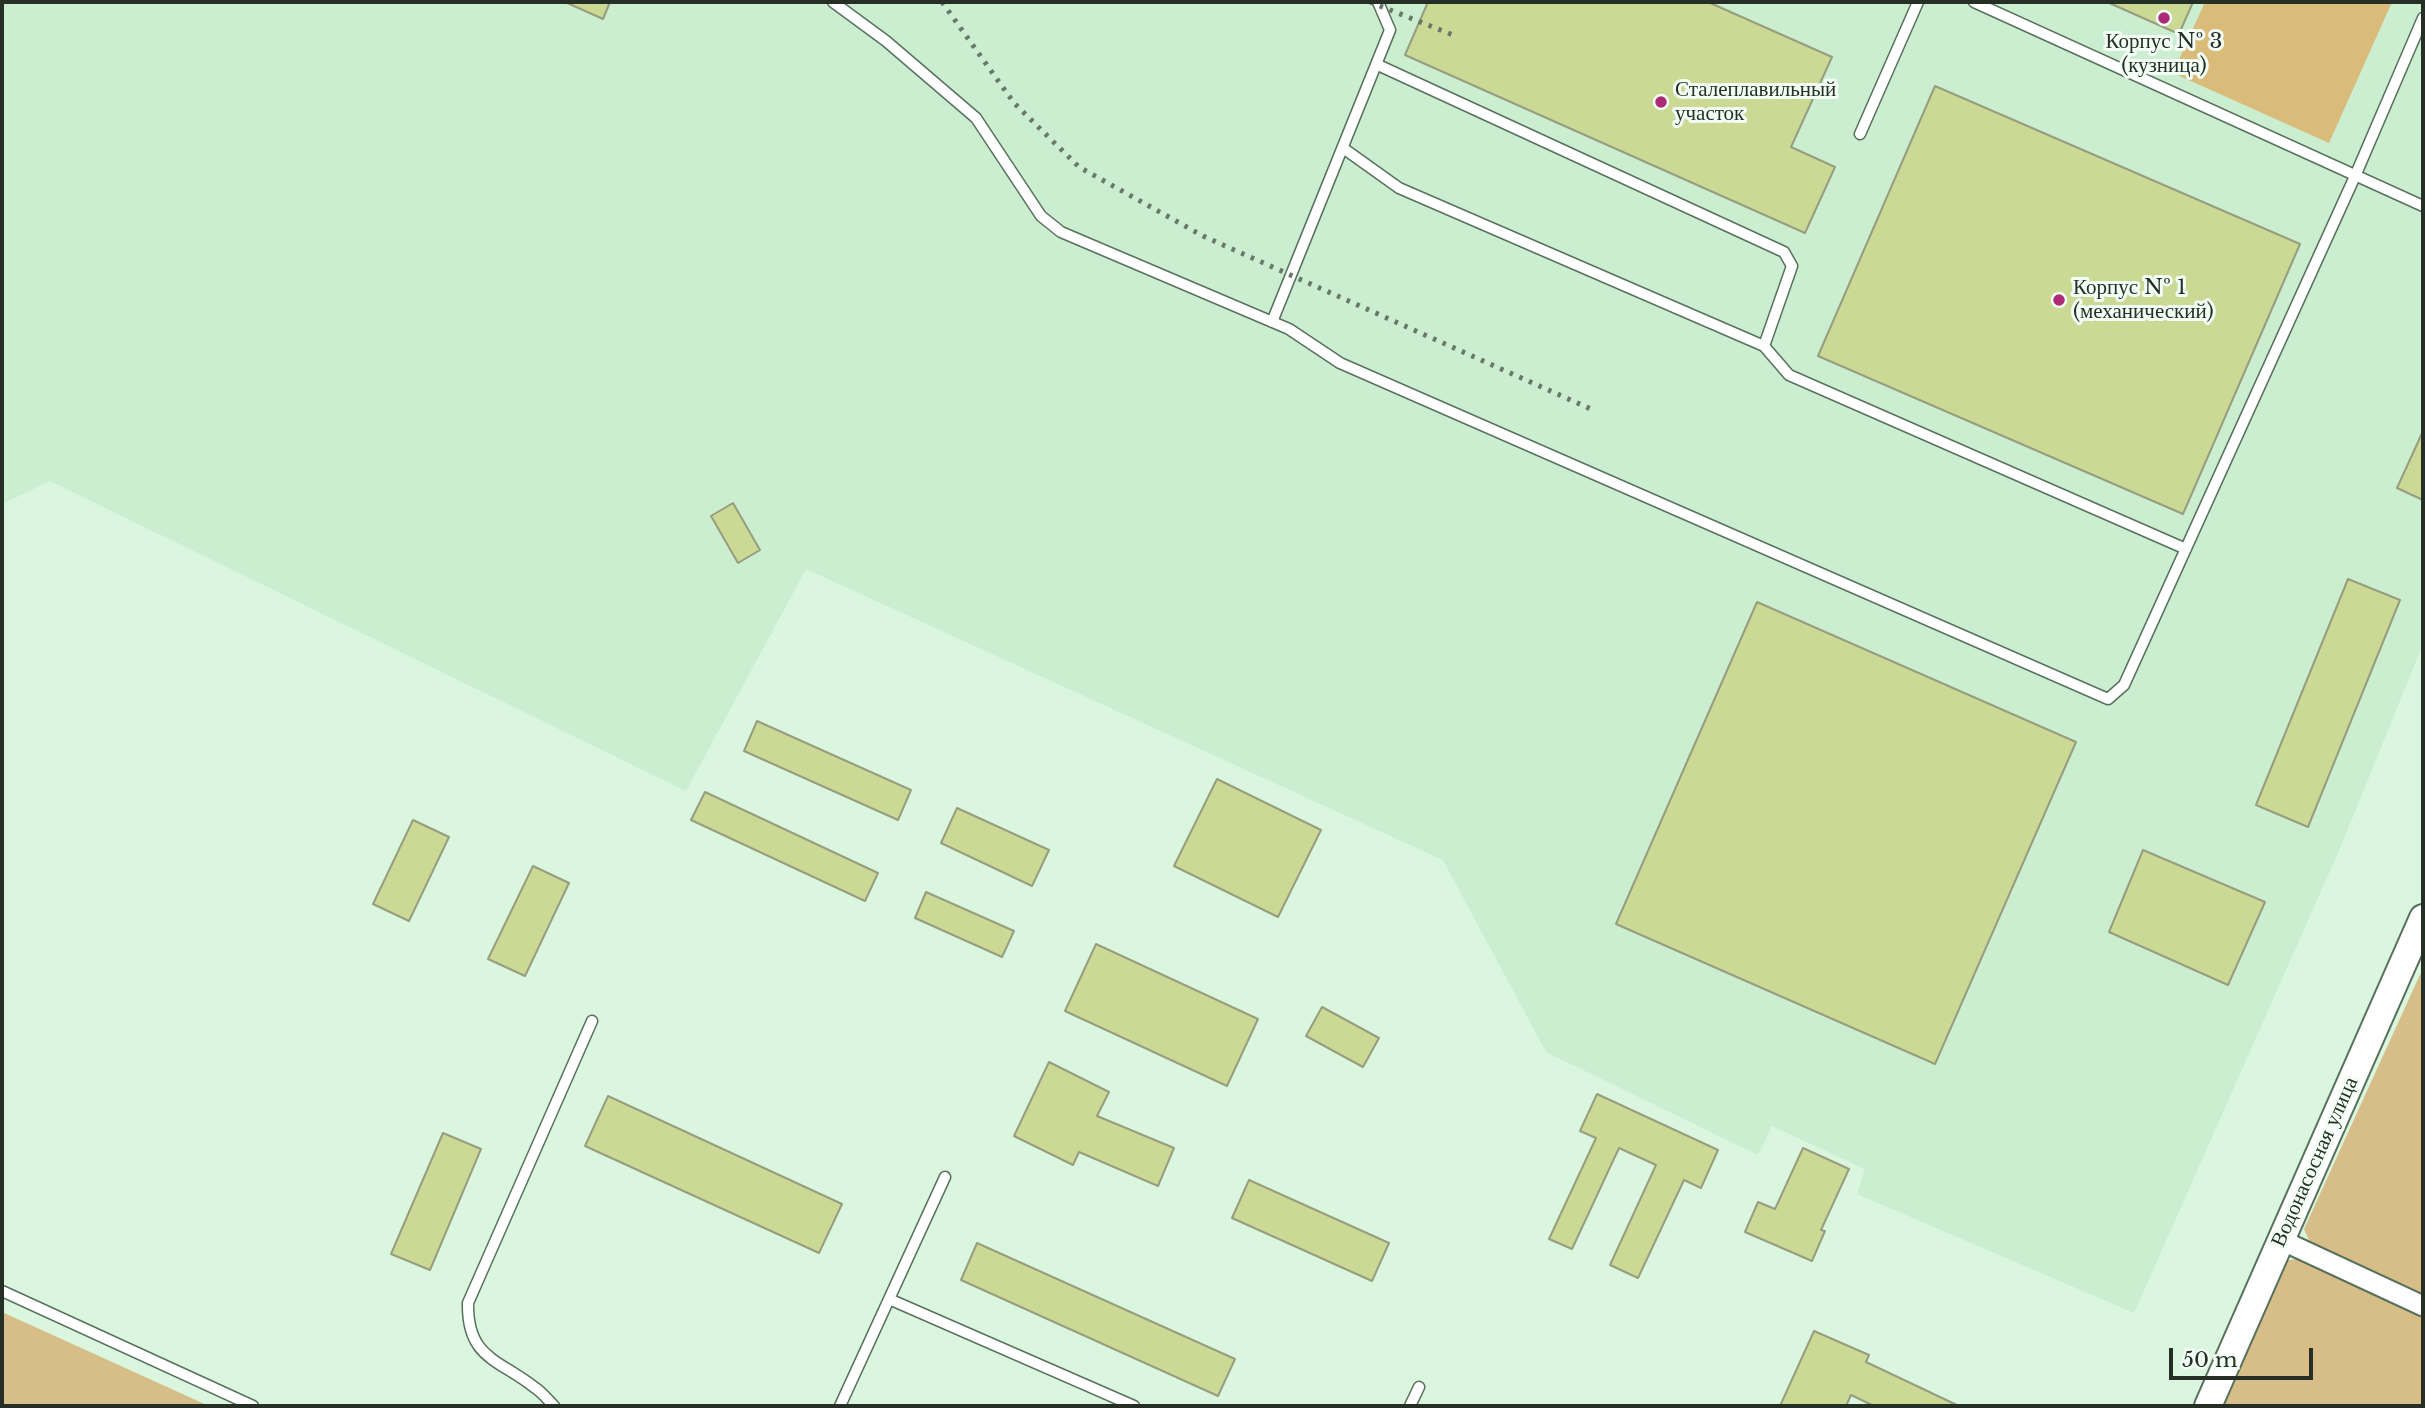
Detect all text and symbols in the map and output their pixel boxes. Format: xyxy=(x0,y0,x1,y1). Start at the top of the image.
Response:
marker: Корпус № 3 (кузница) xyxy=(2156,10,2172,26)
place label: Корпус № 3 (кузница) xyxy=(2106,29,2222,79)
place label: Сталеплавильный участок xyxy=(1675,77,1836,127)
marker: Сталеплавильный участок xyxy=(1653,94,1669,110)
place label: Корпус № 1 (механический) xyxy=(2073,275,2214,325)
marker: Корпус № 1 (механический) xyxy=(2051,292,2067,308)
street label: Водонасосная улица xyxy=(2266,1073,2364,1251)
scale bar xyxy=(2173,1334,2316,1378)
text: 50 m xyxy=(2182,1347,2237,1373)

